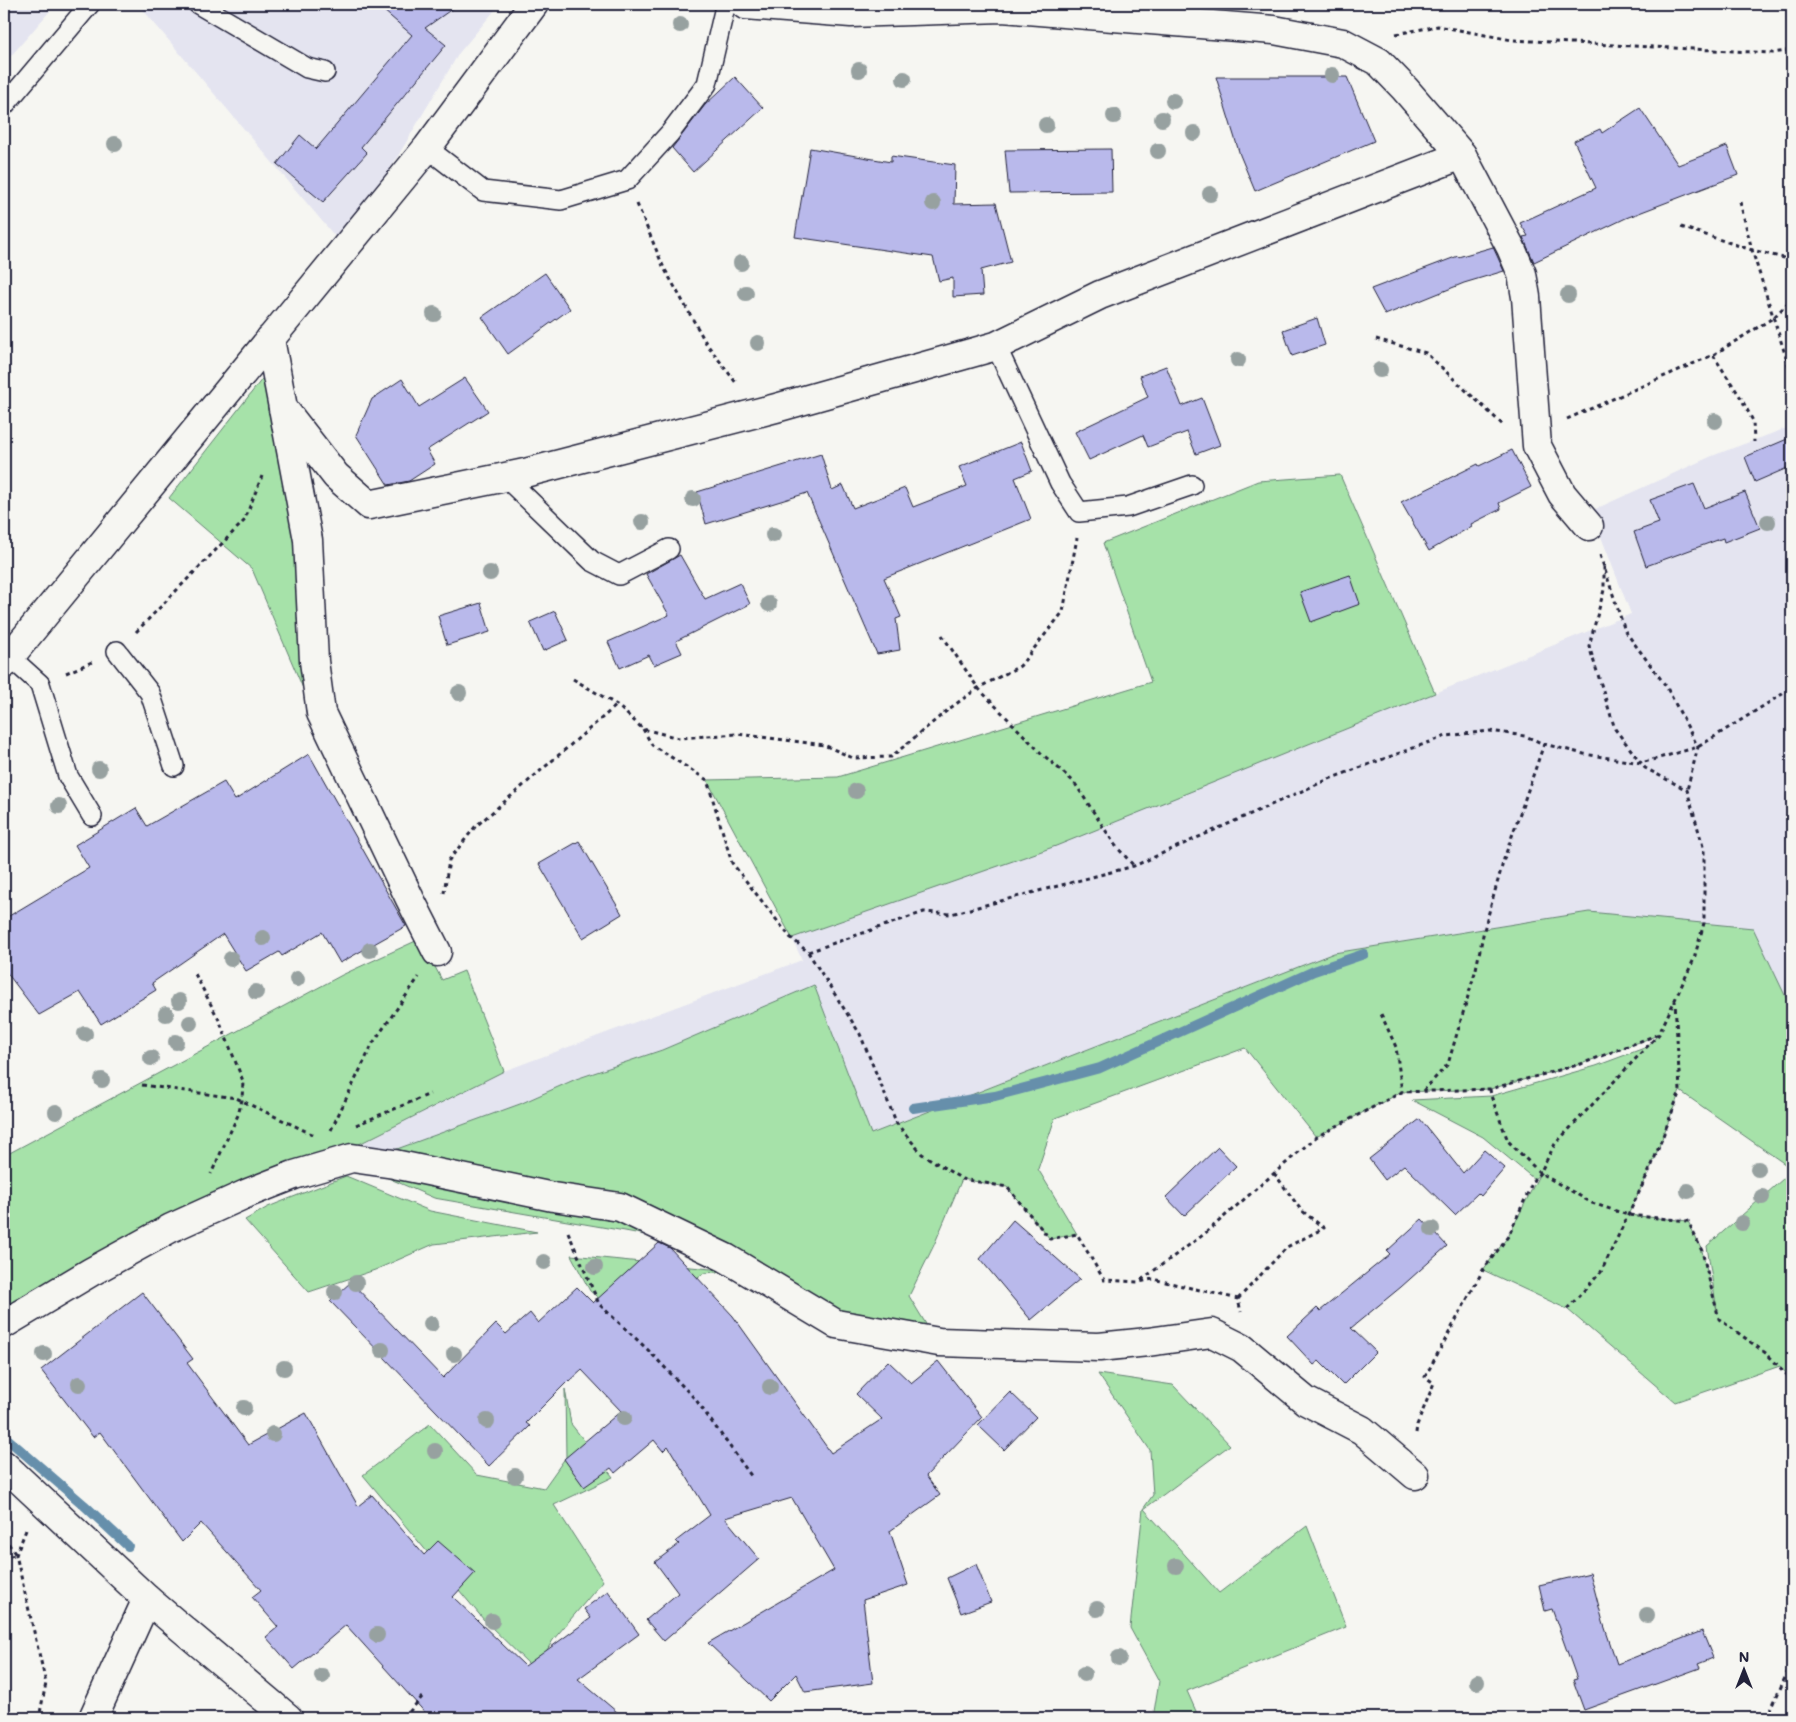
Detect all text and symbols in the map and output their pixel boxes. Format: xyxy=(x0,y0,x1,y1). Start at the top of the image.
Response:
north arrow xyxy=(1718,1644,1768,1694)
text: N xyxy=(1739,1647,1749,1666)

